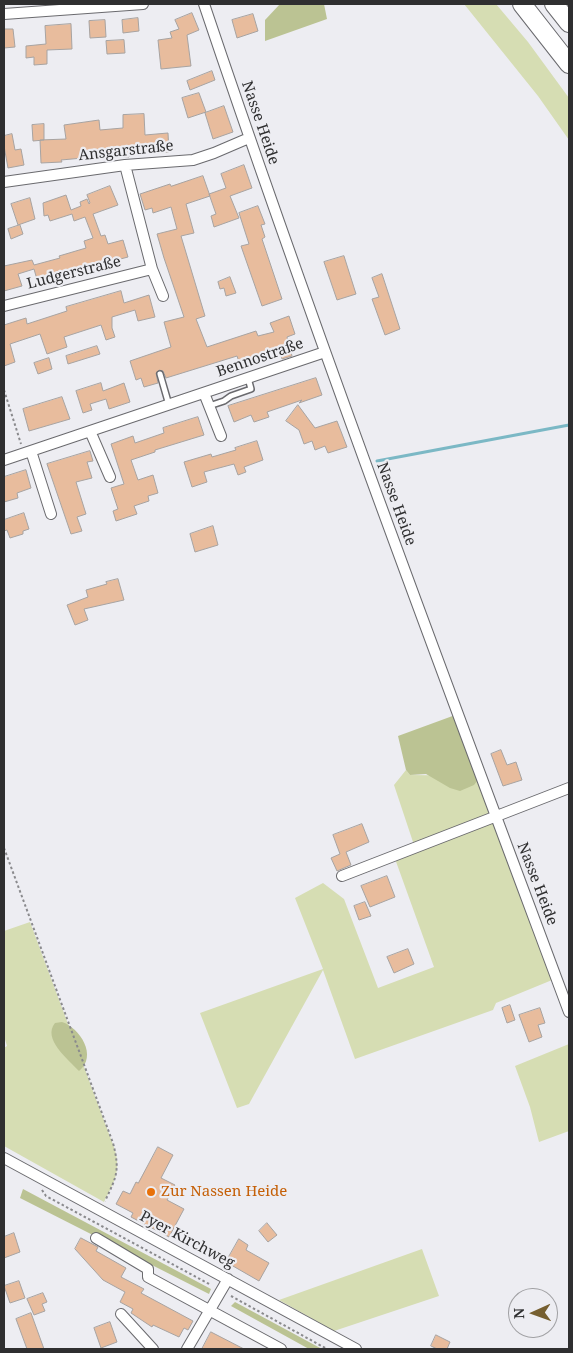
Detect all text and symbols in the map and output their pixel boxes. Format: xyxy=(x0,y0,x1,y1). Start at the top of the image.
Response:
street label: Nasse Heide xyxy=(237,79,283,167)
street label: Ansgarstraße xyxy=(78,137,174,165)
street label: Ludgerstraße xyxy=(25,253,123,293)
street label: Bennostraße xyxy=(214,335,306,381)
street label: Nasse Heide xyxy=(373,460,419,548)
street label: Nasse Heide xyxy=(513,840,561,928)
place label: Zur Nassen Heide xyxy=(161,1183,287,1201)
marker: Zur Nassen Heide xyxy=(145,1186,157,1198)
street label: Pyer Kirchweg xyxy=(136,1207,238,1273)
north arrow xyxy=(508,1288,558,1338)
text: N xyxy=(509,1308,528,1319)

